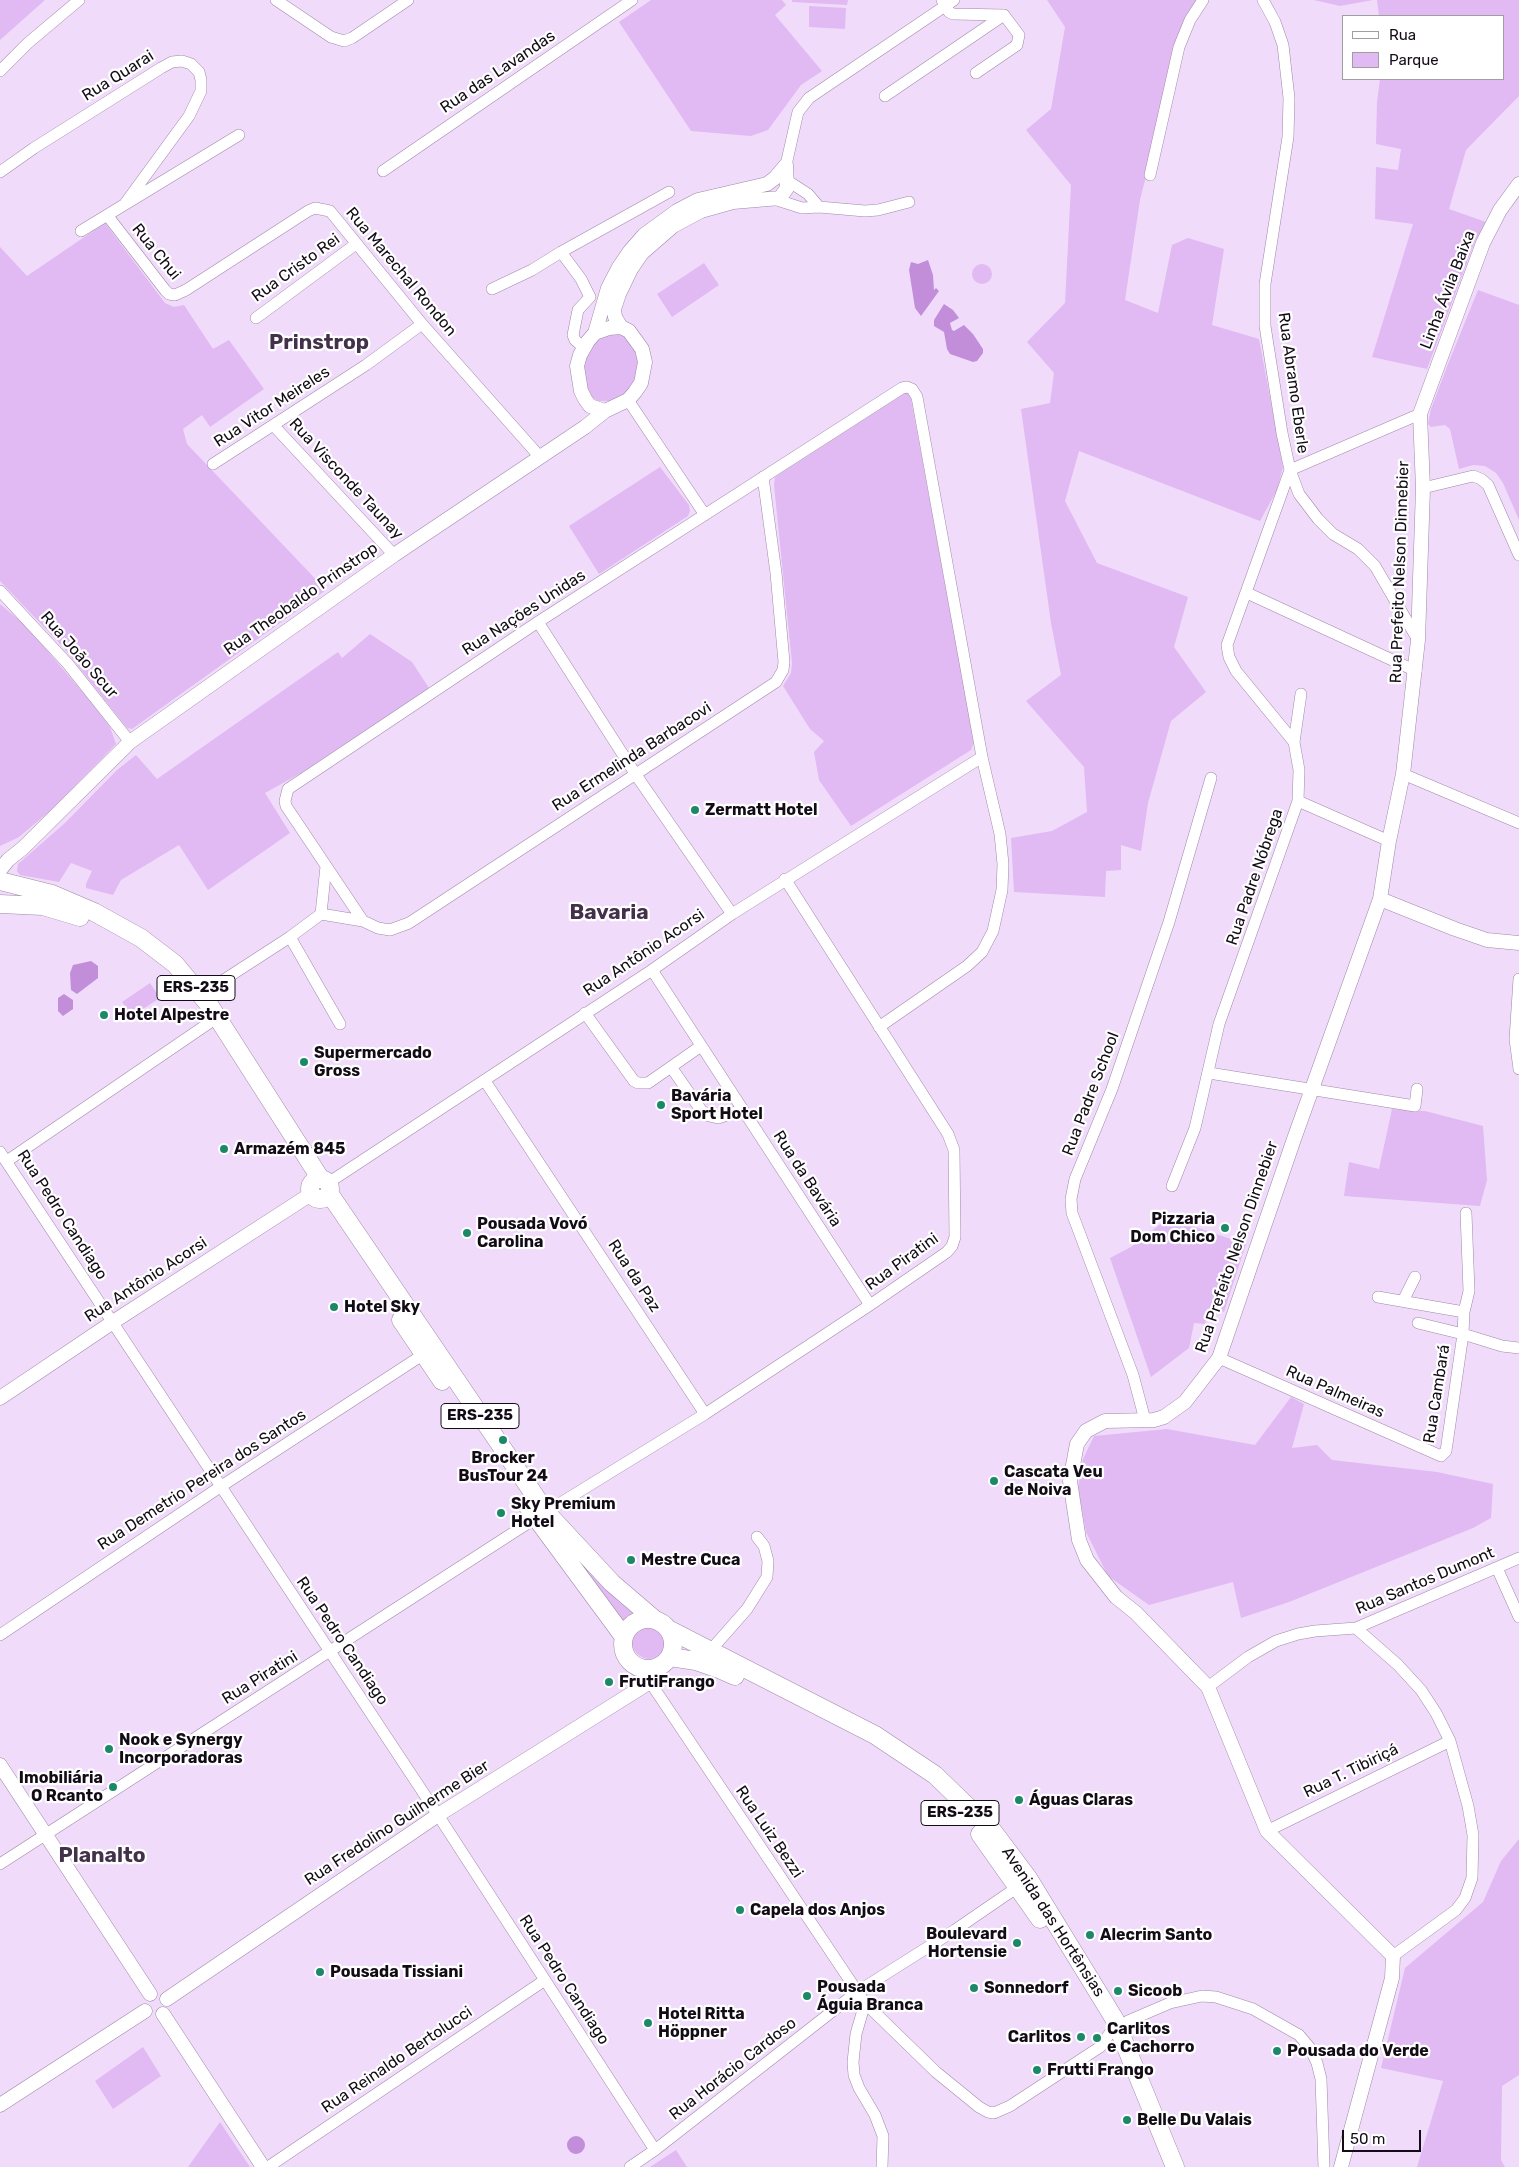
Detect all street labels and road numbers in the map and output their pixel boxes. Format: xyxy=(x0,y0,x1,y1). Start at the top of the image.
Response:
street label: Rua das Lavandas xyxy=(437,26,559,118)
street label: Rua Quarai xyxy=(79,46,157,106)
street label: Rua Marechal Rondon xyxy=(342,204,460,340)
street label: Rua Chui xyxy=(128,220,184,284)
street label: Linha Ávila Baixa xyxy=(1417,228,1479,352)
street label: Rua Cristo Rei xyxy=(248,230,344,306)
street label: Rua Abramo Eberle xyxy=(1274,311,1312,455)
street label: Rua Vitor Meireles xyxy=(211,362,333,452)
street label: Rua Visconde Taunay xyxy=(285,414,407,544)
street label: Rua Prefeito Nelson Dinnebier xyxy=(1387,460,1413,684)
street label: Rua Theobaldo Prinstrop xyxy=(220,539,382,659)
street label: Rua Nações Unidas xyxy=(459,566,589,660)
street label: Rua João Scur xyxy=(36,608,122,702)
street label: Rua Ermelinda Barbacovi xyxy=(549,698,715,816)
street label: Rua Padre Nóbrega xyxy=(1223,806,1287,948)
street label: Rua Antônio Acorsi xyxy=(580,905,708,1001)
road number: ERS-235 xyxy=(157,976,235,1000)
street label: Rua Padre School xyxy=(1059,1029,1123,1159)
street label: Rua da Bavária xyxy=(769,1127,845,1231)
street label: Rua Prefeito Nelson Dinnebier xyxy=(1192,1139,1282,1355)
street label: Rua Pedro Candiago xyxy=(13,1147,111,1283)
street label: Rua Piratini xyxy=(862,1229,942,1295)
street label: Rua Antônio Acorsi xyxy=(81,1233,211,1327)
street label: Rua da Paz xyxy=(604,1236,664,1316)
street label: Rua Cambará xyxy=(1420,1343,1454,1445)
street label: Rua Palmeiras xyxy=(1283,1362,1387,1422)
road number: ERS-235 xyxy=(441,1404,519,1428)
street label: Rua Demetrio Pereira dos Santos xyxy=(94,1405,310,1555)
street label: Rua Santos Dumont xyxy=(1353,1543,1497,1619)
street label: Rua Pedro Candiago xyxy=(292,1573,392,1709)
street label: Rua Piratini xyxy=(219,1647,301,1709)
street label: Rua T. Tibiriçá xyxy=(1300,1740,1402,1802)
street label: Rua Fredolino Guilherme Bier xyxy=(301,1756,493,1890)
street label: Rua Luiz Bezzi xyxy=(731,1782,807,1882)
road number: ERS-235 xyxy=(921,1800,999,1826)
street label: Avenida das Hortênsias xyxy=(997,1844,1109,2000)
street label: Rua Pedro Candiago xyxy=(515,1912,613,2048)
street label: Rua Reinaldo Bertolucci xyxy=(318,2002,476,2118)
street label: Rua Horácio Cardoso xyxy=(666,2014,800,2124)

